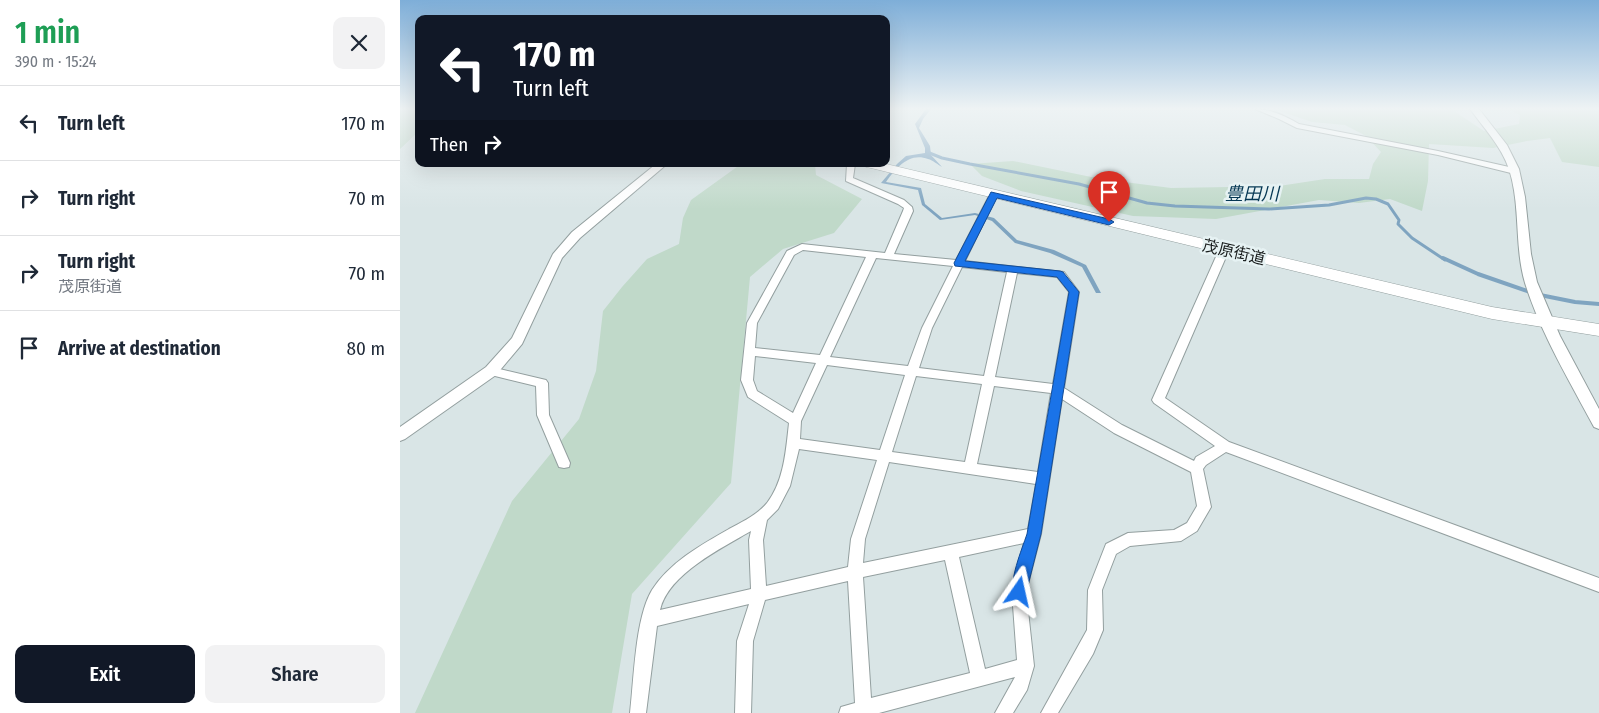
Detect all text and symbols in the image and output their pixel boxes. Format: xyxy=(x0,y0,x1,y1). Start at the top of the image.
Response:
text: 1 min xyxy=(15,15,80,51)
button: close xyxy=(333,17,385,69)
text: 170 m xyxy=(513,33,596,75)
icon: left xyxy=(430,35,495,100)
text: 390 m · 15:24 xyxy=(15,52,97,71)
text: Turn left xyxy=(513,75,589,102)
icon: left xyxy=(15,109,43,137)
text: Turn left xyxy=(58,112,125,135)
text: 170 m xyxy=(341,112,385,135)
icon: right xyxy=(478,130,506,158)
text: Then xyxy=(430,133,468,156)
pin xyxy=(1088,171,1130,222)
icon: arrive xyxy=(1095,178,1123,206)
water label: 豊田川 xyxy=(1225,183,1281,205)
icon: right xyxy=(15,184,43,212)
text: Turn right xyxy=(58,187,135,210)
text: 70 m xyxy=(349,187,385,210)
street label: 茂原街道 xyxy=(1201,236,1267,268)
text: Turn right xyxy=(58,250,135,273)
icon: right xyxy=(15,259,43,287)
text: 70 m xyxy=(349,262,385,285)
text: 茂原街道 xyxy=(58,277,122,296)
icon: arrive xyxy=(15,334,43,362)
text: Arrive at destination xyxy=(58,337,221,360)
text: 80 m xyxy=(347,337,385,360)
position arrow xyxy=(992,565,1044,617)
button: Exit xyxy=(15,645,195,703)
button: Share xyxy=(205,645,385,703)

